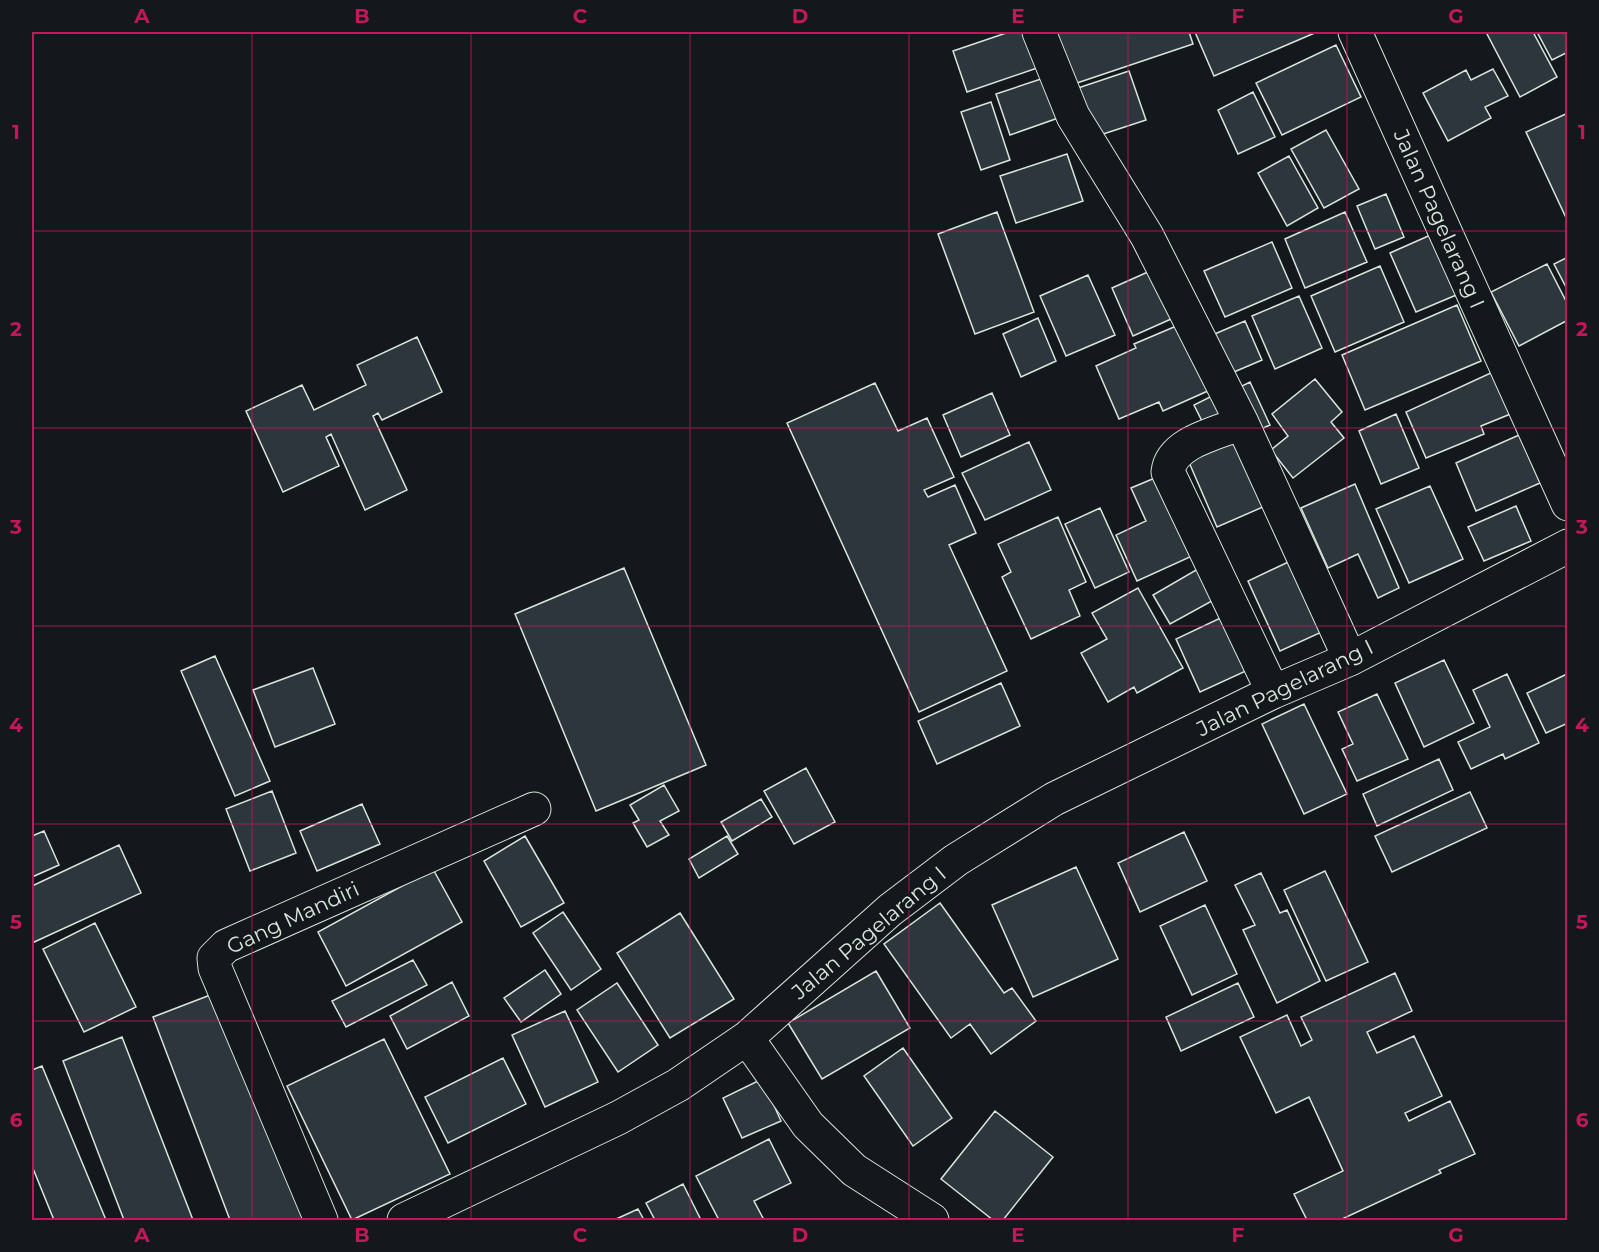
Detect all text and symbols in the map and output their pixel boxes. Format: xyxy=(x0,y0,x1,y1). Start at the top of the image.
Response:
text: A xyxy=(133,4,150,28)
text: B xyxy=(354,4,370,28)
text: C xyxy=(573,4,588,28)
text: D xyxy=(792,4,808,28)
text: E xyxy=(1011,4,1025,28)
text: F xyxy=(1232,4,1245,28)
text: G xyxy=(1448,4,1464,28)
text: 1 xyxy=(12,120,20,144)
text: 1 xyxy=(1578,120,1586,144)
street label: Jalan Pagelarang I xyxy=(1388,125,1490,312)
text: 2 xyxy=(10,317,22,341)
text: 2 xyxy=(1576,317,1588,341)
text: 3 xyxy=(9,515,22,539)
text: 3 xyxy=(1575,515,1588,539)
street label: Jalan Pagelarang I xyxy=(1192,634,1377,742)
text: 4 xyxy=(9,713,23,737)
text: 4 xyxy=(1575,713,1589,737)
street label: Jalan Pagelarang I xyxy=(786,861,951,1005)
street label: Gang Mandiri xyxy=(223,876,363,959)
text: 5 xyxy=(10,910,22,934)
text: 5 xyxy=(1576,910,1588,934)
text: 6 xyxy=(10,1108,23,1132)
text: 6 xyxy=(1576,1108,1589,1132)
text: A xyxy=(133,1223,150,1247)
text: B xyxy=(354,1223,370,1247)
text: C xyxy=(573,1223,588,1247)
text: D xyxy=(792,1223,808,1247)
text: E xyxy=(1011,1223,1025,1247)
text: F xyxy=(1232,1223,1245,1247)
text: G xyxy=(1448,1223,1464,1247)

